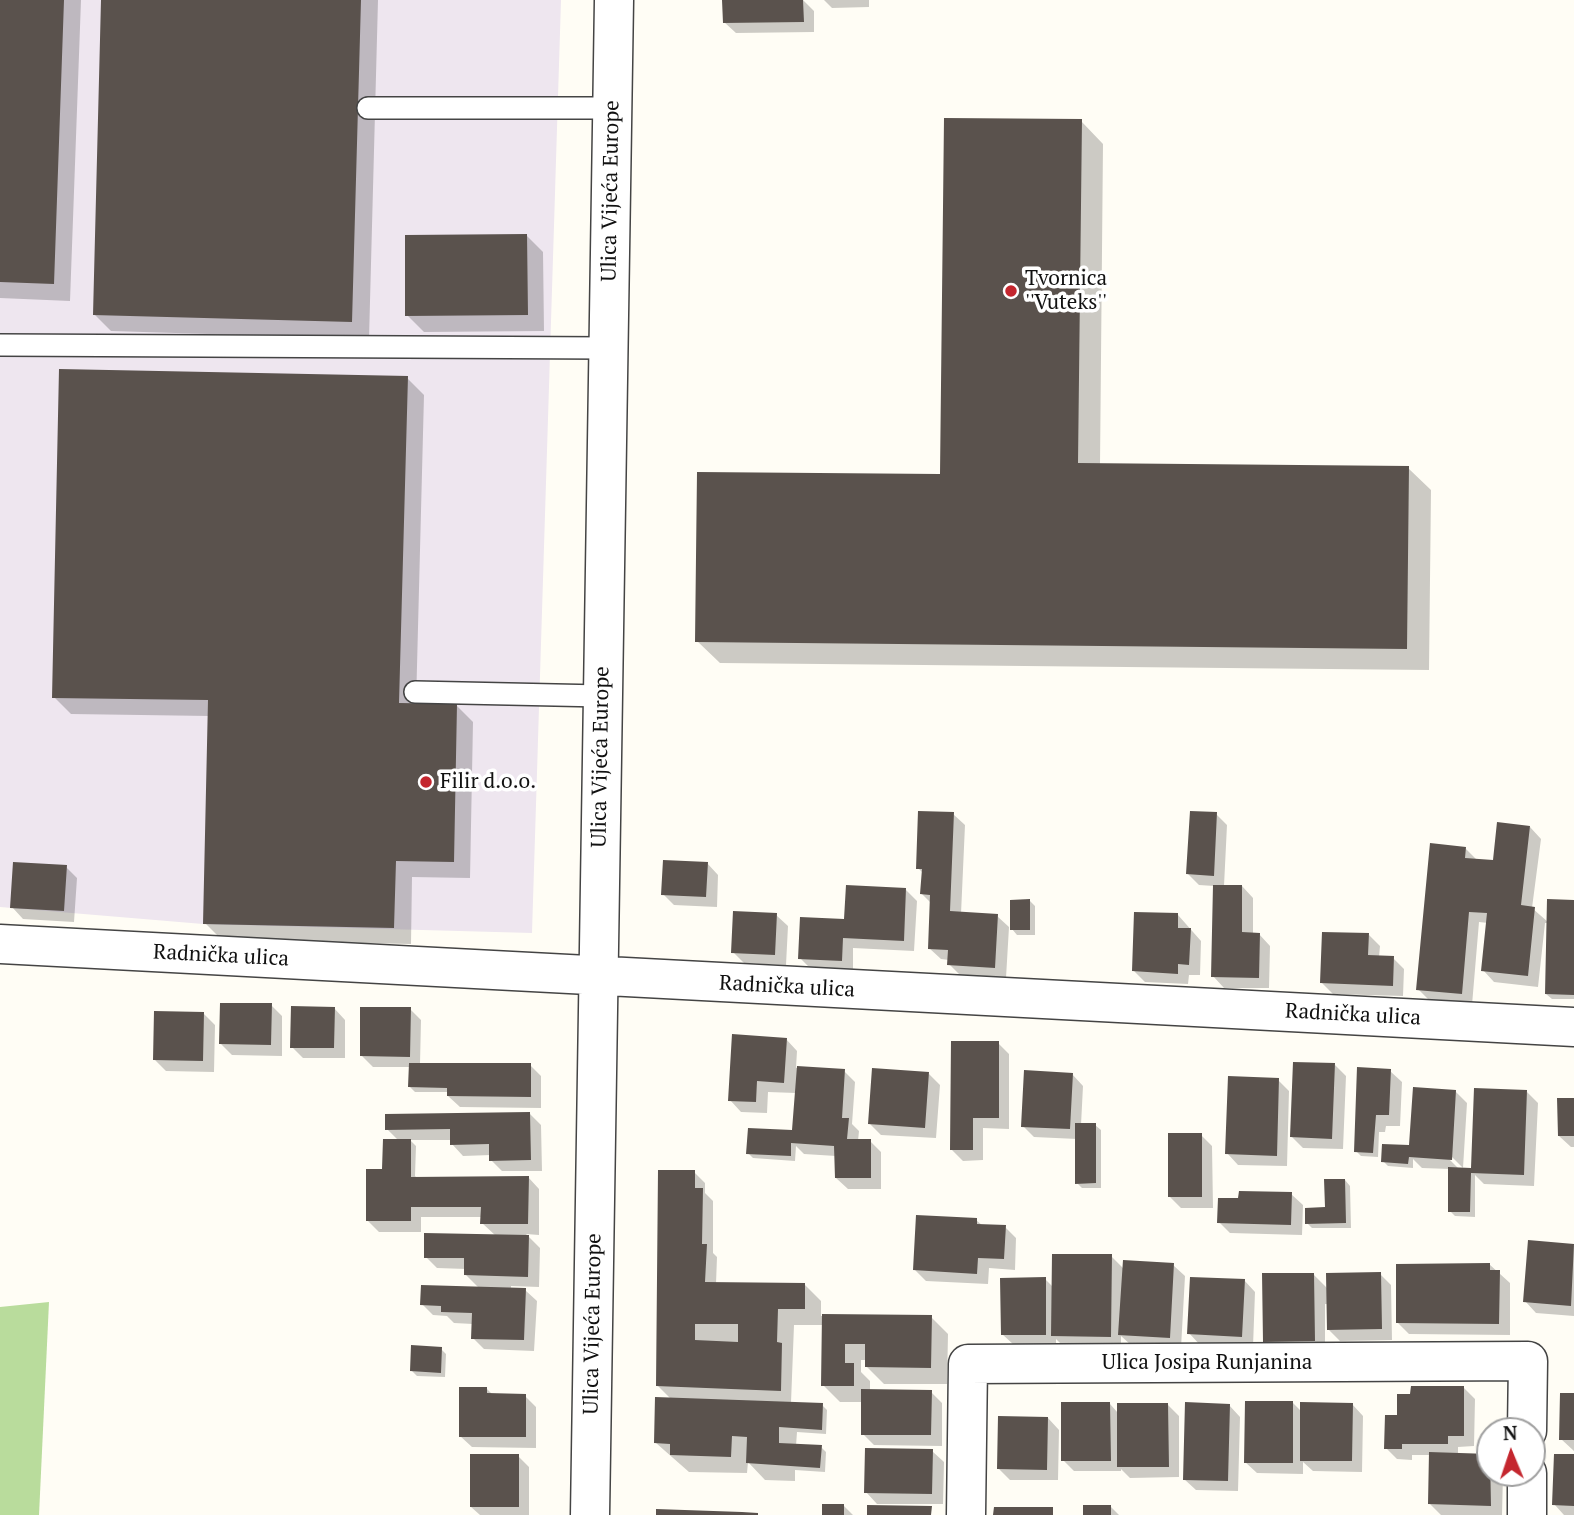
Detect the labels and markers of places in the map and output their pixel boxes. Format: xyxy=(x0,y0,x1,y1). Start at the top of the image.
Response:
place label: Tvornica ''Vuteks'' xyxy=(1025,266,1107,316)
marker: Tvornica ''Vuteks'' xyxy=(1003,283,1019,299)
place label: Filir d.o.o. xyxy=(440,769,536,795)
marker: Filir d.o.o. xyxy=(418,774,434,790)

